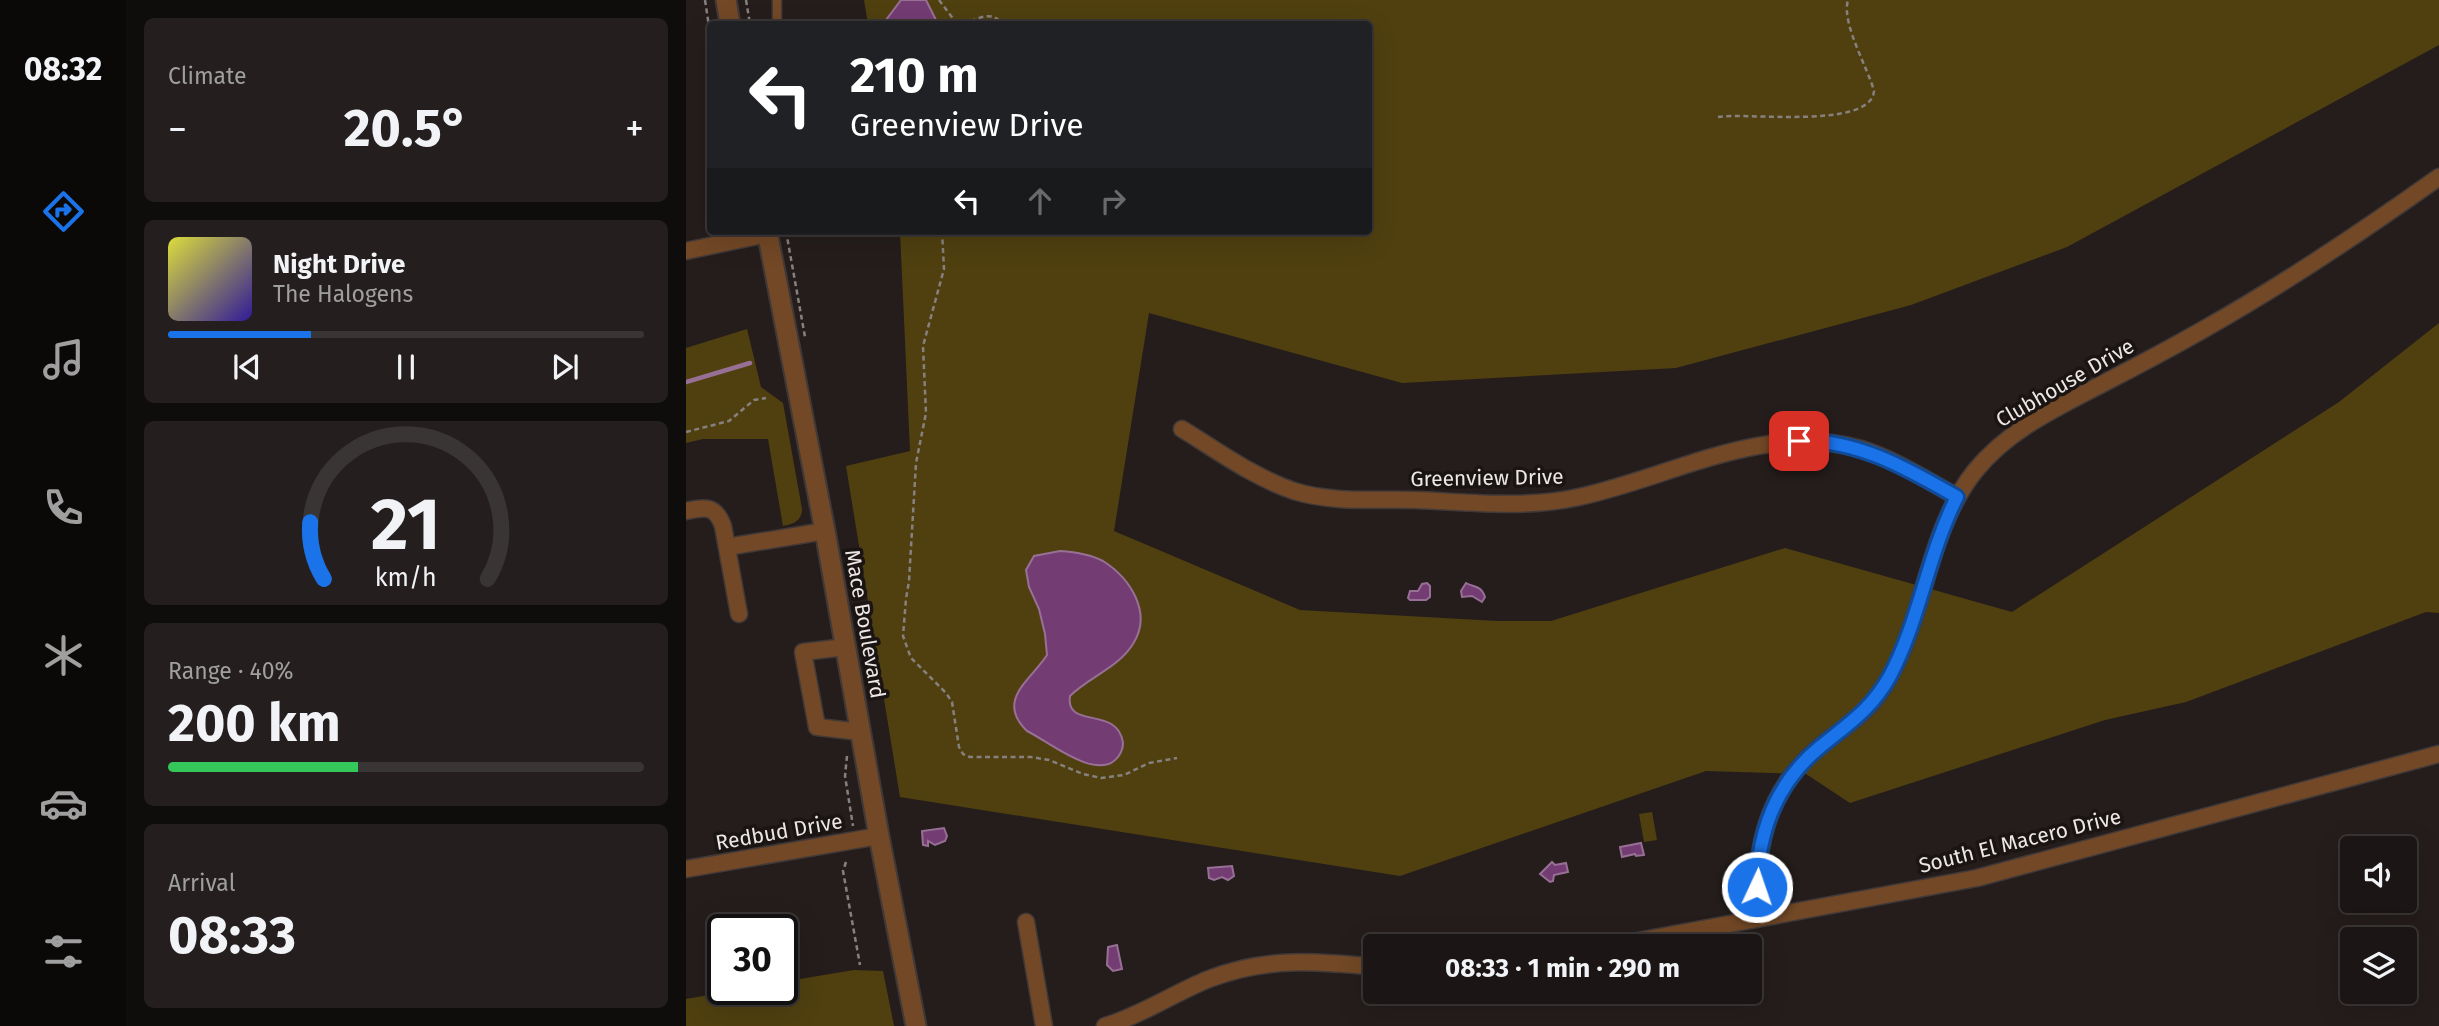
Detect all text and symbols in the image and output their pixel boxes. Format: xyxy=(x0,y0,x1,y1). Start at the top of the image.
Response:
text: 210 m xyxy=(850,46,979,105)
icon: left xyxy=(735,49,826,140)
text: 08:32 xyxy=(24,50,102,88)
text: Climate xyxy=(168,62,247,90)
text: 20.5° xyxy=(344,97,468,160)
text: − xyxy=(168,106,187,152)
text: + xyxy=(625,106,644,152)
text: Greenview Drive xyxy=(850,106,1084,144)
icon: left xyxy=(948,182,986,220)
icon: ahead xyxy=(1021,182,1059,220)
icon: right xyxy=(1094,182,1132,220)
icon: directions xyxy=(39,187,88,236)
text: Night Drive xyxy=(273,249,405,280)
text: The Halogens xyxy=(273,280,413,308)
street label: Clubhouse Drive xyxy=(1991,333,2139,433)
icon: music xyxy=(39,335,88,384)
icon: previous xyxy=(228,348,266,386)
icon: pause xyxy=(387,348,425,386)
icon: next xyxy=(546,348,584,386)
pin xyxy=(1769,411,1829,471)
icon: arrive xyxy=(1780,422,1818,460)
street label: Greenview Drive xyxy=(1410,464,1564,492)
text: 21 xyxy=(371,481,441,568)
icon: phone xyxy=(39,483,88,532)
street label: Mace Boulevard xyxy=(839,548,891,700)
text: km/h xyxy=(375,563,437,593)
icon: climate xyxy=(39,631,88,680)
text: Range · 40% xyxy=(168,657,294,685)
text: 200 km xyxy=(168,692,341,755)
icon: car xyxy=(39,779,88,828)
street label: South El Macero Drive xyxy=(1916,803,2124,879)
street label: Redbud Drive xyxy=(713,808,845,856)
map controls xyxy=(2340,836,2417,1004)
button: sound xyxy=(2340,836,2417,913)
position arrow xyxy=(1720,850,1794,924)
text: Arrival xyxy=(168,869,235,897)
text: 08:33 xyxy=(168,904,296,967)
speed limit sign: 30 xyxy=(707,914,798,1005)
icon: filters xyxy=(39,927,88,976)
button: layers xyxy=(2340,927,2417,1004)
text: 08:33 · 1 min · 290 m xyxy=(1445,953,1680,984)

